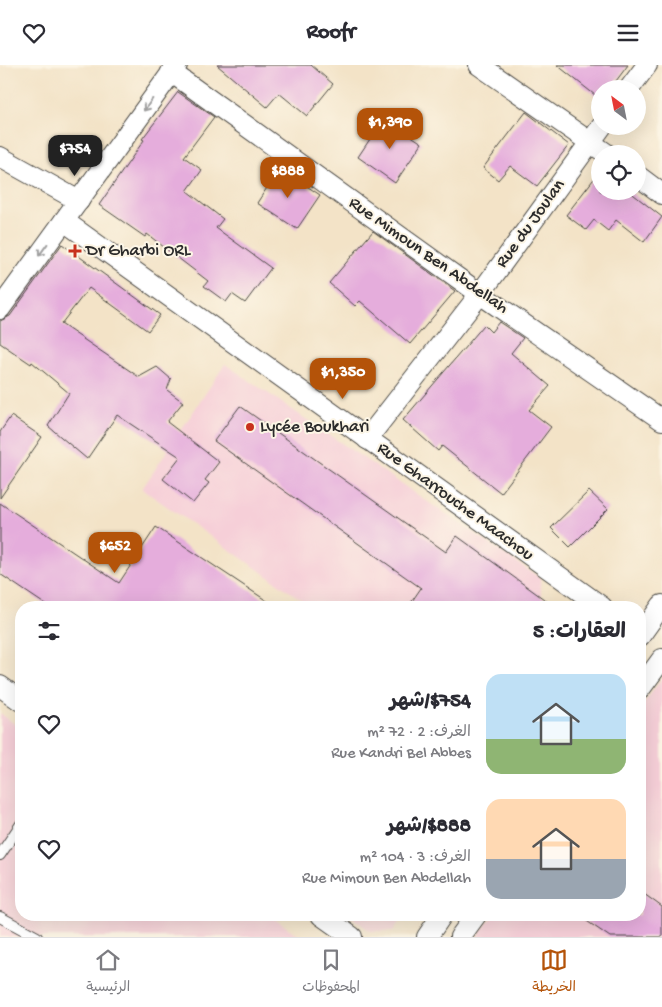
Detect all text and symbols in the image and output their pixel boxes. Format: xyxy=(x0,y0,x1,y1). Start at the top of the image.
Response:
icon: heart xyxy=(20,19,48,47)
icon: menu xyxy=(614,19,642,47)
text: Roofr xyxy=(307,20,355,46)
north arrow xyxy=(591,80,646,135)
map controls xyxy=(591,80,646,200)
one-way arrow xyxy=(143,98,153,112)
pin: $1,390 xyxy=(349,107,431,150)
text: $1,390 xyxy=(368,114,412,133)
pin: $754 xyxy=(45,135,105,177)
text: $754 xyxy=(59,141,91,160)
button: locate xyxy=(591,145,646,200)
pin: $888 xyxy=(258,157,318,199)
text: $888 xyxy=(271,163,305,182)
street label: Rue du Joulan xyxy=(492,175,570,272)
street label: Rue Mimoun Ben Abdellah xyxy=(344,193,512,319)
place label: Dr Gharbi ORL xyxy=(85,241,192,262)
one-way arrow xyxy=(37,243,48,257)
marker: Dr Gharbi ORL xyxy=(68,244,82,258)
pin: $1,350 xyxy=(302,357,384,400)
text: $1,350 xyxy=(321,364,365,383)
place label: Lycée Boukhari xyxy=(260,417,369,438)
marker: Lycée Boukhari xyxy=(244,421,256,433)
street label: Rue Gharrouche Maachou xyxy=(373,438,538,566)
pin: $652 xyxy=(85,531,145,574)
text: $652 xyxy=(99,538,131,557)
icon: filters xyxy=(35,617,63,645)
text: العقارات: 5 xyxy=(533,621,626,646)
text: $754/شهر xyxy=(390,690,471,715)
icon: home xyxy=(526,694,586,754)
icon: heart xyxy=(35,710,63,738)
text: الغرف: 2 · 72 m² xyxy=(367,724,471,743)
text: Rue Kandri Bel Abbes xyxy=(331,745,471,764)
text: $888/شهر xyxy=(387,815,471,840)
icon: home xyxy=(526,819,586,879)
icon: heart xyxy=(35,835,63,863)
text: الغرف: 3 · 104 m² xyxy=(360,849,471,868)
text: Rue Mimoun Ben Abdellah xyxy=(302,870,471,889)
tab: الرئيسية xyxy=(86,946,130,999)
tab: المحفوظات xyxy=(302,946,360,999)
tab: الخريطة xyxy=(532,946,576,999)

